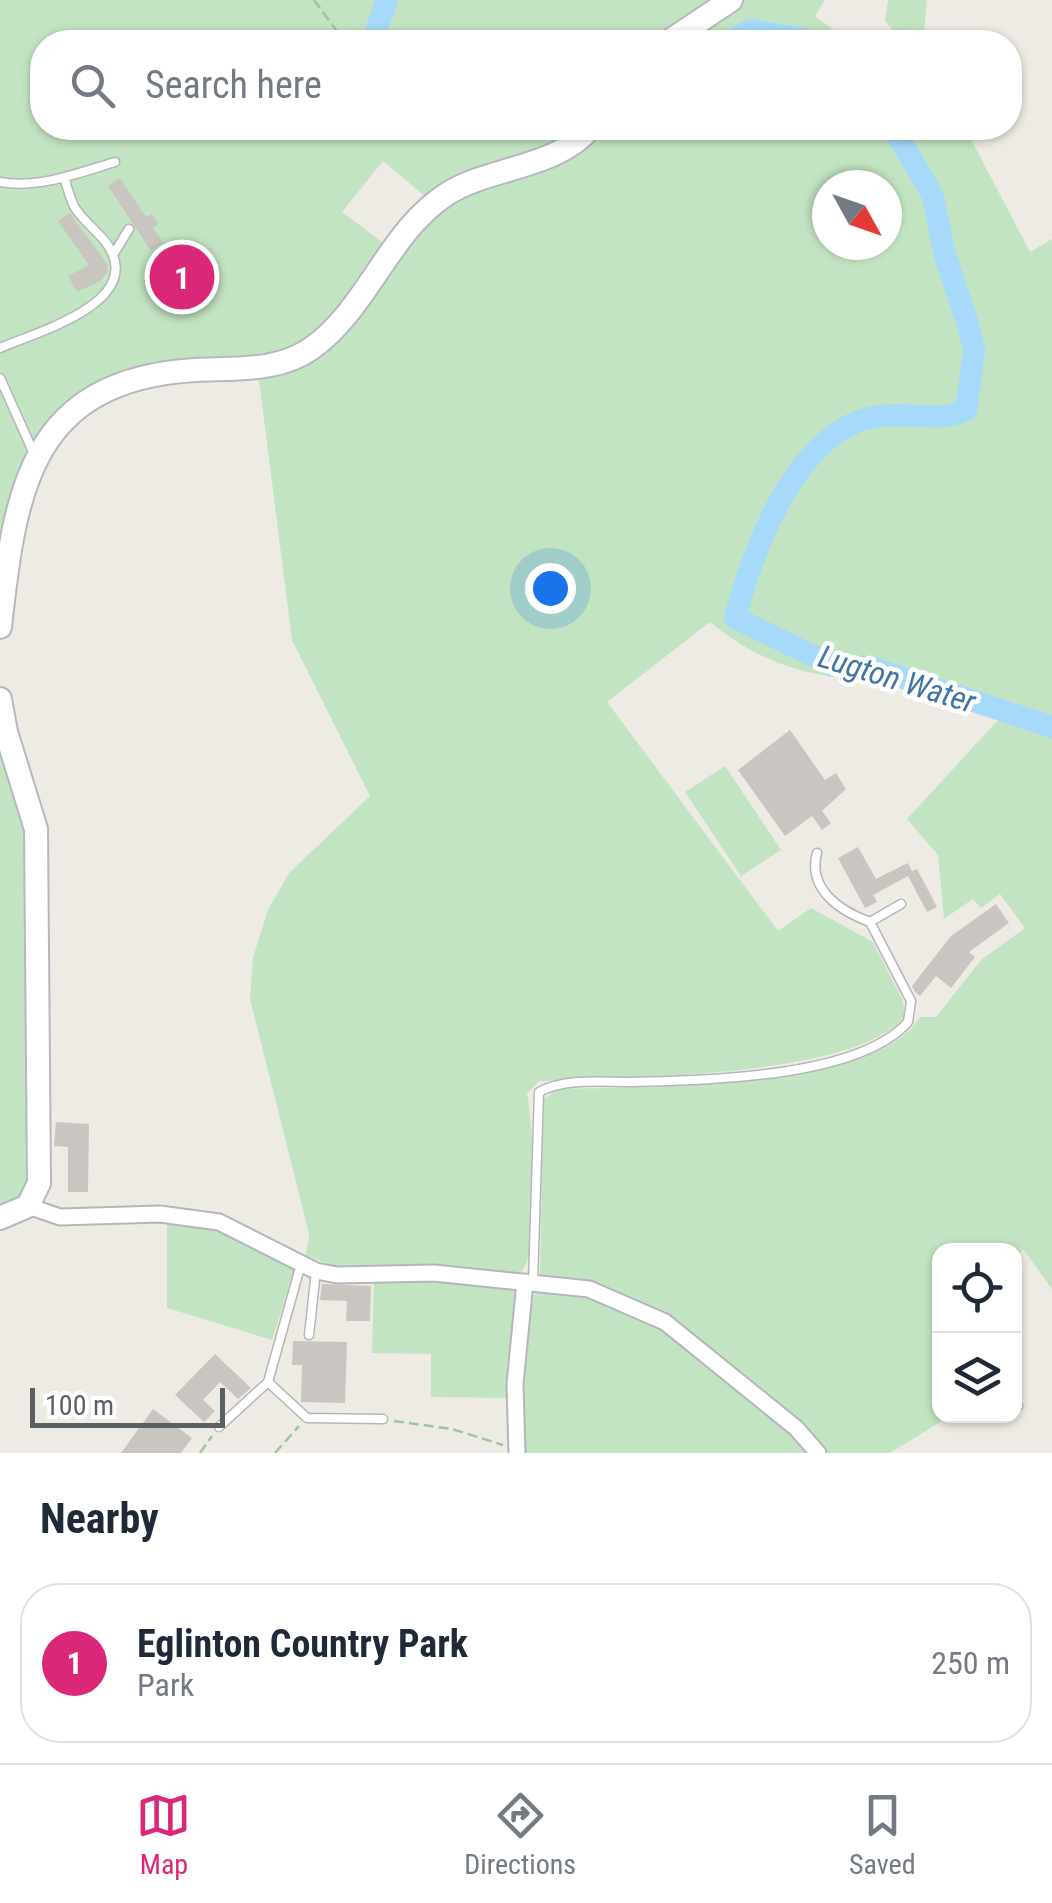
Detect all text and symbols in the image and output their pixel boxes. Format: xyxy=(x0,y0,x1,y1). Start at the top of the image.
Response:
search box xyxy=(30,30,1022,140)
icon: search xyxy=(65,58,120,113)
text: Search here xyxy=(145,63,322,107)
north arrow xyxy=(812,170,902,260)
pin: 1 xyxy=(150,240,214,314)
your location xyxy=(525,563,576,614)
water label: Lugton Water xyxy=(814,637,982,721)
map controls xyxy=(932,1243,1022,1423)
button: locate xyxy=(932,1243,1022,1333)
button: layers xyxy=(932,1333,1022,1423)
scale bar xyxy=(30,1383,225,1428)
text: 100 m xyxy=(45,1389,114,1422)
text: Nearby xyxy=(40,1494,159,1543)
text: Eglinton Country Park xyxy=(137,1622,468,1666)
text: 1 xyxy=(66,1644,83,1682)
text: 250 m xyxy=(931,1644,1010,1682)
text: Park xyxy=(137,1666,194,1704)
tab: Map xyxy=(136,1788,191,1881)
tab: Directions xyxy=(464,1788,576,1881)
tab: Saved xyxy=(849,1788,916,1881)

